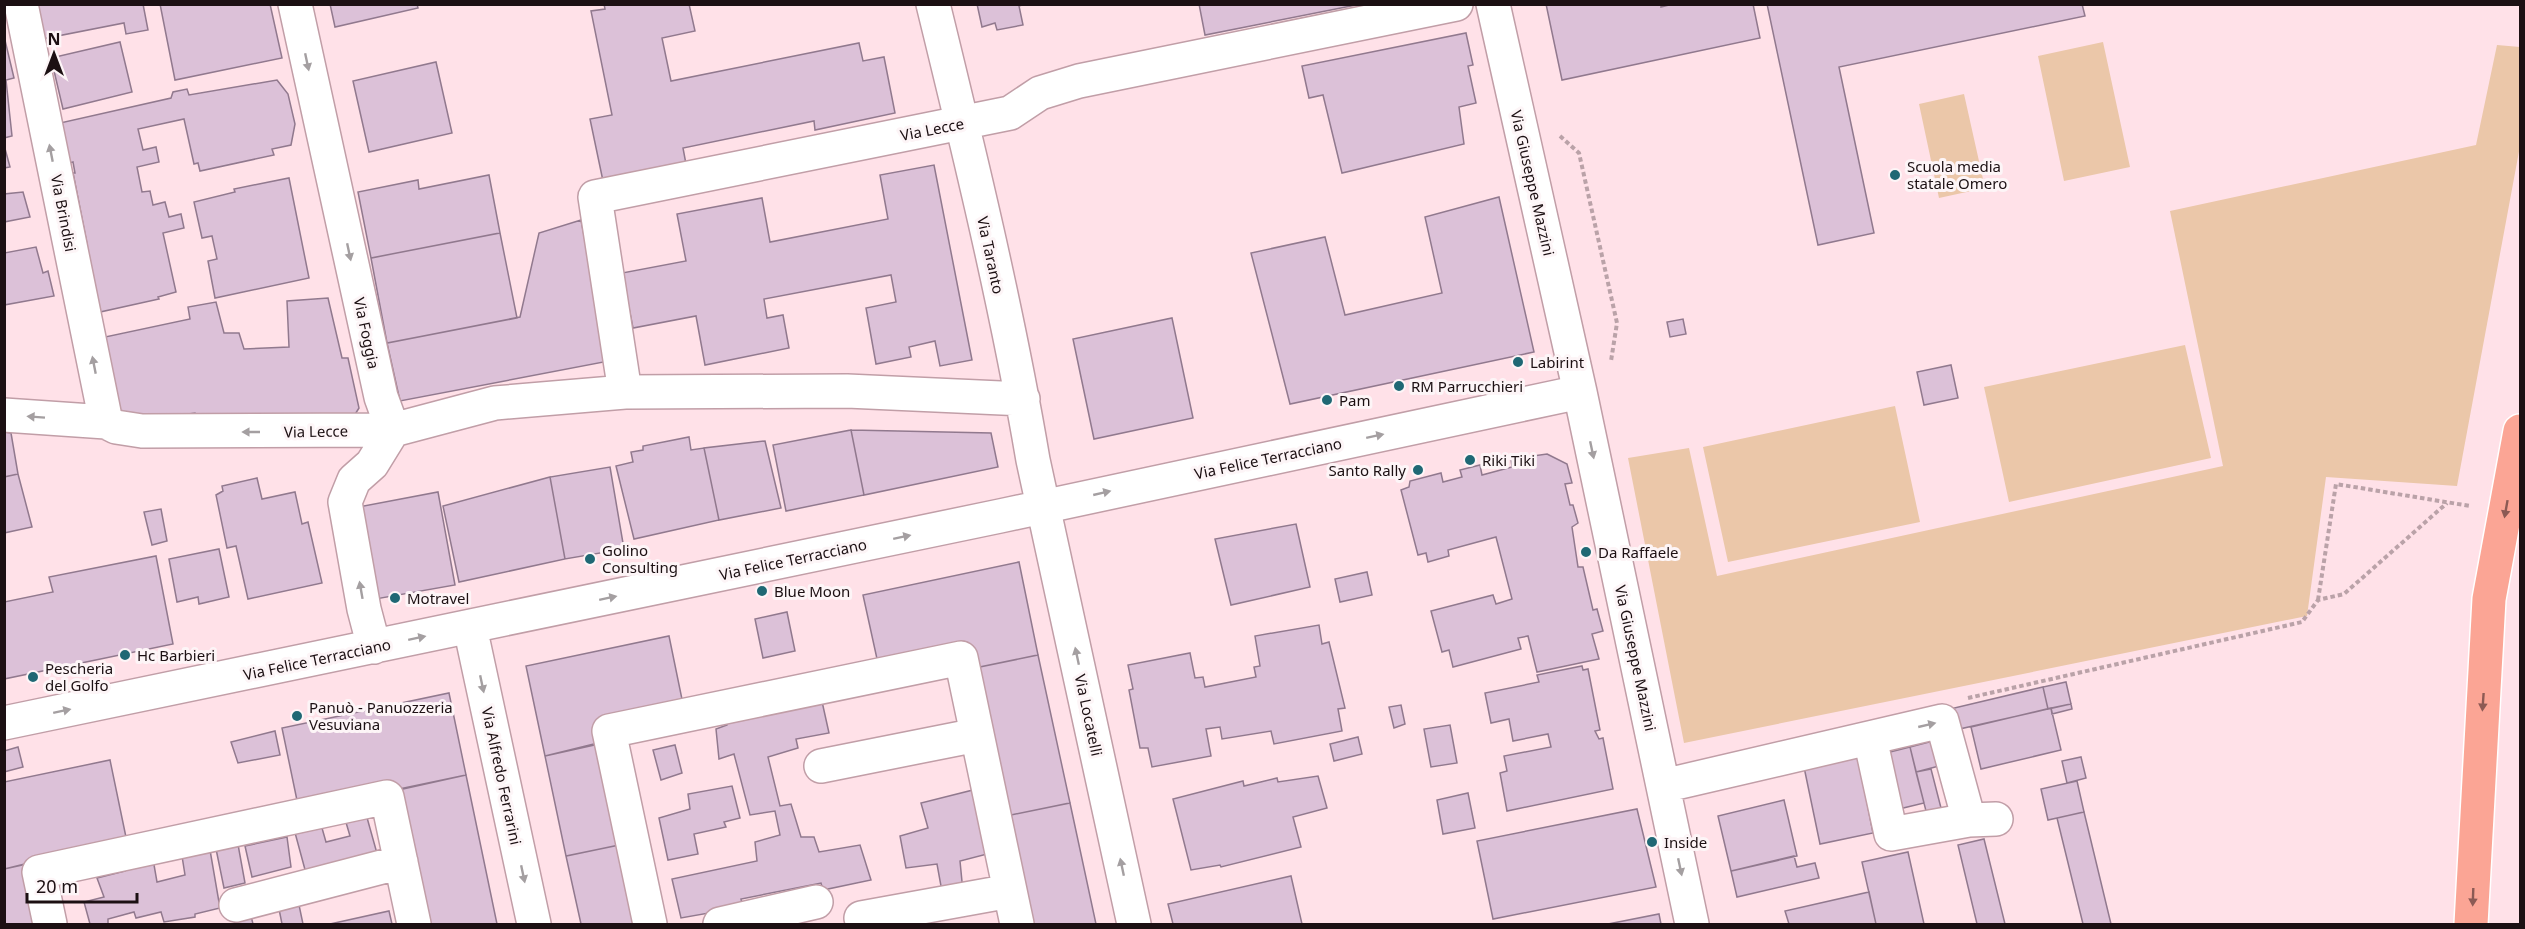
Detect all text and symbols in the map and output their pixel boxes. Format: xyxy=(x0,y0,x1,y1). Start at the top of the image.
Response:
north arrow xyxy=(24,24,84,84)
text: N xyxy=(47,28,61,50)
one-way arrow xyxy=(303,52,313,71)
street label: Via Giuseppe Mazzini xyxy=(1507,108,1559,258)
street label: Via Lecce xyxy=(898,113,966,145)
one-way arrow xyxy=(46,143,55,162)
place label: Scuola media statale Omero xyxy=(1907,156,2007,193)
marker: Scuola media statale Omero xyxy=(1888,168,1902,182)
street label: Via Brindisi xyxy=(47,173,81,253)
street label: Via Taranto xyxy=(973,214,1009,296)
one-way arrow xyxy=(345,243,355,261)
street label: Via Foggia xyxy=(350,295,384,371)
place label: Labirint xyxy=(1530,352,1585,372)
one-way arrow xyxy=(89,355,98,374)
marker: Labirint xyxy=(1511,355,1525,369)
place label: RM Parrucchieri xyxy=(1411,376,1523,396)
marker: RM Parrucchieri xyxy=(1392,379,1406,393)
place label: Pam xyxy=(1339,390,1371,410)
marker: Pam xyxy=(1320,393,1334,407)
one-way arrow xyxy=(27,413,46,422)
street label: Via Lecce xyxy=(284,420,348,442)
one-way arrow xyxy=(241,427,260,437)
one-way arrow xyxy=(1366,431,1385,440)
street label: Via Felice Terracciano xyxy=(1193,433,1343,483)
one-way arrow xyxy=(1588,440,1597,459)
place label: Riki Tiki xyxy=(1482,450,1535,470)
marker: Riki Tiki xyxy=(1463,453,1477,467)
place label: Santo Rally xyxy=(1329,460,1406,480)
marker: Santo Rally xyxy=(1411,463,1425,477)
one-way arrow xyxy=(1093,488,1111,498)
one-way arrow xyxy=(2501,500,2510,519)
one-way arrow xyxy=(893,531,911,541)
street label: Via Felice Terracciano xyxy=(718,534,868,584)
place label: Golino Consulting xyxy=(602,540,678,577)
place label: Da Raffaele xyxy=(1598,542,1679,562)
marker: Da Raffaele xyxy=(1579,545,1593,559)
marker: Golino Consulting xyxy=(583,552,597,566)
one-way arrow xyxy=(356,581,365,600)
place label: Blue Moon xyxy=(774,581,850,601)
street label: Via Giuseppe Mazzini xyxy=(1611,583,1661,733)
marker: Blue Moon xyxy=(755,584,769,598)
place label: Motravel xyxy=(407,588,469,608)
marker: Motravel xyxy=(388,591,402,605)
one-way arrow xyxy=(599,593,618,602)
one-way arrow xyxy=(408,632,426,642)
street label: Via Felice Terracciano xyxy=(242,634,392,684)
place label: Hc Barbieri xyxy=(137,645,215,665)
one-way arrow xyxy=(1072,646,1081,665)
marker: Hc Barbieri xyxy=(118,648,132,662)
place label: Pescheria del Golfo xyxy=(45,658,113,695)
marker: Pescheria del Golfo xyxy=(26,670,40,684)
street label: Via Locatelli xyxy=(1071,672,1107,758)
one-way arrow xyxy=(478,674,488,693)
one-way arrow xyxy=(2478,693,2488,712)
place label: Panuò - Panuozzeria Vesuviana xyxy=(309,697,453,734)
street label: Via Alfredo Ferrarini xyxy=(478,705,526,847)
one-way arrow xyxy=(53,706,71,716)
marker: Panuò - Panuozzeria Vesuviana xyxy=(290,709,304,723)
one-way arrow xyxy=(1918,719,1936,729)
place label: Inside xyxy=(1664,832,1707,852)
marker: Inside xyxy=(1645,835,1659,849)
one-way arrow xyxy=(1675,857,1685,876)
one-way arrow xyxy=(1117,858,1126,877)
one-way arrow xyxy=(519,865,528,884)
scale bar xyxy=(27,866,136,904)
text: 20 m xyxy=(36,874,78,898)
one-way arrow xyxy=(2468,888,2477,907)

